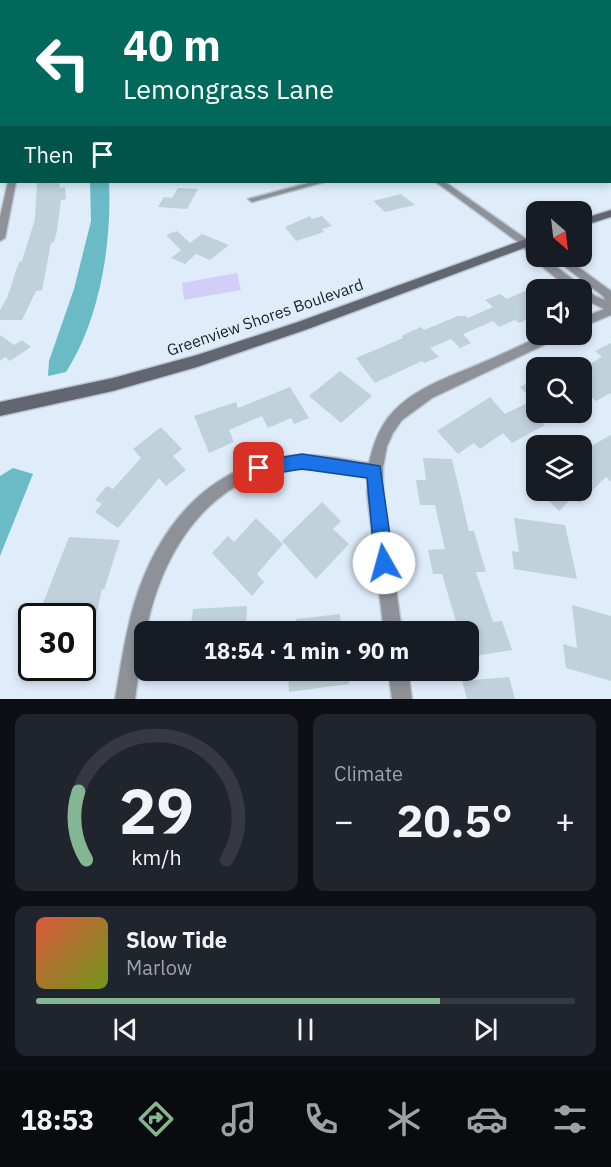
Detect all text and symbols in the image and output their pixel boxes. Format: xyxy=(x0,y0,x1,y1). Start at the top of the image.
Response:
text: 40 m xyxy=(123,18,221,73)
icon: left xyxy=(24,24,102,102)
text: Lemongrass Lane xyxy=(123,71,334,106)
icon: arrive xyxy=(86,138,119,171)
text: Then xyxy=(24,140,74,169)
north arrow xyxy=(526,201,592,267)
map controls xyxy=(526,201,592,501)
street label: Greenview Shores Boulevard xyxy=(164,274,366,360)
button: sound xyxy=(526,279,592,345)
button: search xyxy=(526,357,592,423)
button: layers xyxy=(526,435,592,501)
pin xyxy=(233,442,284,493)
icon: arrive xyxy=(242,451,275,484)
position arrow xyxy=(352,531,416,595)
speed limit sign: 30 xyxy=(18,603,96,681)
text: 18:54 · 1 min · 90 m xyxy=(204,636,409,665)
text: Climate xyxy=(334,760,403,787)
text: 29 xyxy=(119,770,194,851)
text: 20.5° xyxy=(396,791,513,849)
text: − xyxy=(334,799,354,842)
text: + xyxy=(555,799,575,842)
text: km/h xyxy=(131,843,182,871)
text: Slow Tide xyxy=(126,925,227,954)
text: Marlow xyxy=(126,954,192,981)
icon: previous xyxy=(109,1013,142,1046)
icon: pause xyxy=(289,1013,322,1046)
icon: next xyxy=(469,1013,502,1046)
icon: directions xyxy=(135,1098,177,1140)
icon: music xyxy=(218,1098,260,1140)
icon: phone xyxy=(300,1098,342,1140)
icon: climate xyxy=(383,1098,425,1140)
icon: car xyxy=(466,1098,508,1140)
icon: filters xyxy=(549,1098,591,1140)
text: 18:53 xyxy=(20,1102,94,1137)

